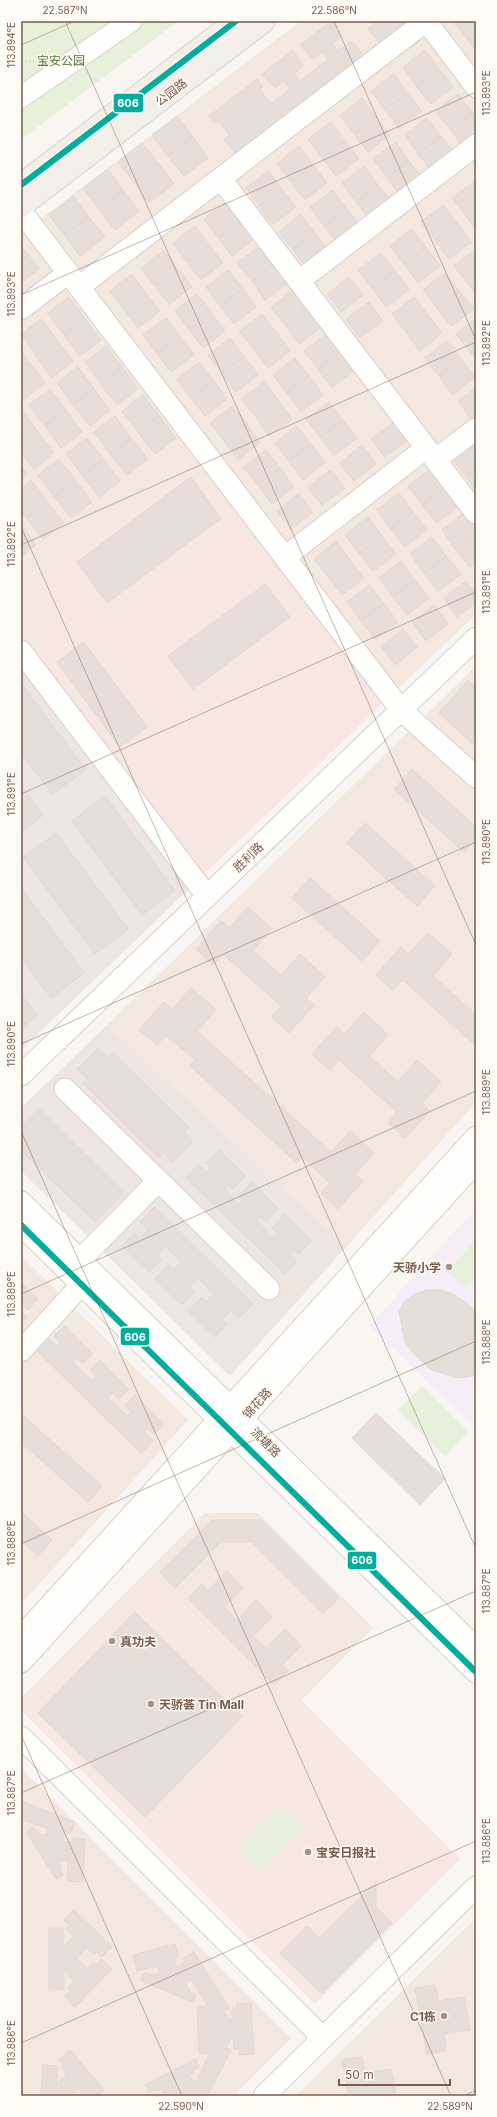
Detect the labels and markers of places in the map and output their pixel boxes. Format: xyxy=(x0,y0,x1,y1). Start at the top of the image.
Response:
place label: 天骄小学 xyxy=(393,1260,441,1275)
marker: 天骄小学 xyxy=(444,1262,454,1272)
place label: 真功夫 xyxy=(120,1634,156,1649)
marker: 真功夫 xyxy=(107,1636,117,1646)
place label: 天骄荟 Tin Mall xyxy=(159,1697,244,1712)
marker: 天骄荟 Tin Mall xyxy=(146,1699,156,1709)
place label: 宝安日报社 xyxy=(316,1845,376,1860)
marker: 宝安日报社 xyxy=(303,1847,313,1857)
place label: C1栋 xyxy=(410,2009,436,2024)
marker: C1栋 xyxy=(439,2011,449,2021)

